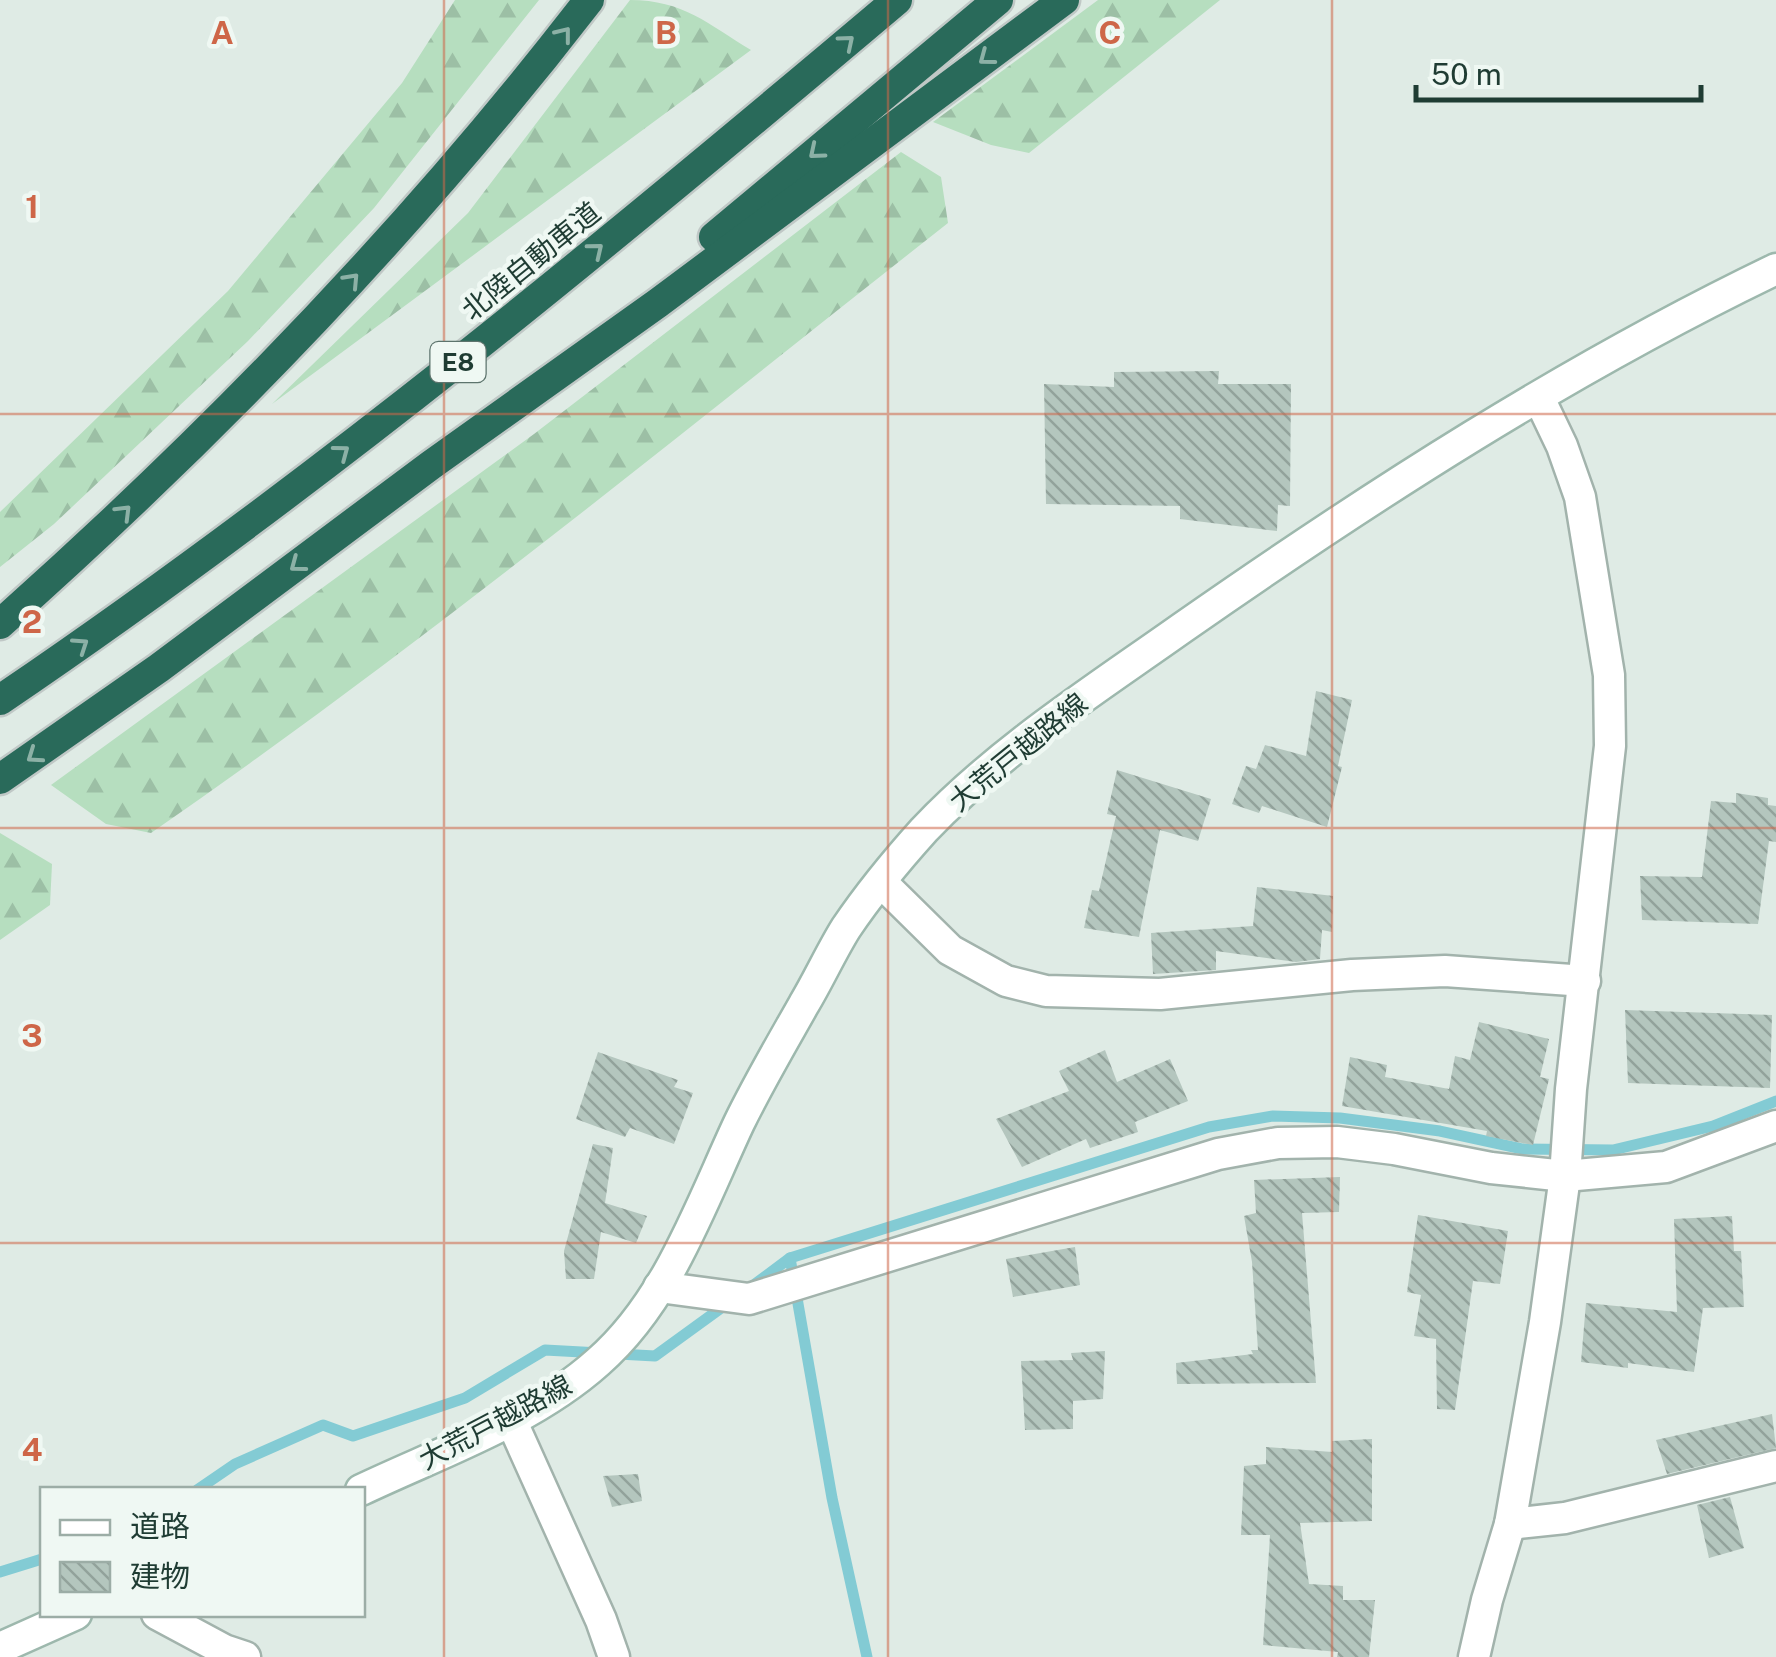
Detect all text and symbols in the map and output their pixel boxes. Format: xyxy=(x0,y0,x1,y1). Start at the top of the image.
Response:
text: A xyxy=(210,14,234,51)
text: B xyxy=(655,14,677,51)
text: C xyxy=(1099,14,1121,51)
one-way arrow xyxy=(552,27,569,45)
one-way arrow xyxy=(835,36,853,54)
scale bar xyxy=(1416,40,1701,102)
one-way arrow xyxy=(979,47,997,64)
text: 50 m xyxy=(1431,56,1502,92)
one-way arrow xyxy=(809,141,827,159)
text: 1 xyxy=(25,188,39,225)
street label: 北陸自動車道 xyxy=(455,195,606,326)
one-way arrow xyxy=(585,244,603,262)
one-way arrow xyxy=(341,274,359,292)
road number: E8 xyxy=(430,342,486,382)
one-way arrow xyxy=(331,446,349,463)
one-way arrow xyxy=(113,506,131,524)
one-way arrow xyxy=(290,553,308,570)
text: 2 xyxy=(22,603,42,640)
one-way arrow xyxy=(70,639,88,658)
street label: 大荒戸越路線 xyxy=(942,686,1093,817)
one-way arrow xyxy=(27,744,45,762)
text: 3 xyxy=(21,1017,43,1054)
street label: 大荒戸越路線 xyxy=(413,1368,577,1476)
text: 4 xyxy=(22,1431,43,1468)
legend xyxy=(40,1487,365,1617)
text: 道路 xyxy=(130,1508,190,1544)
text: 建物 xyxy=(130,1558,190,1594)

